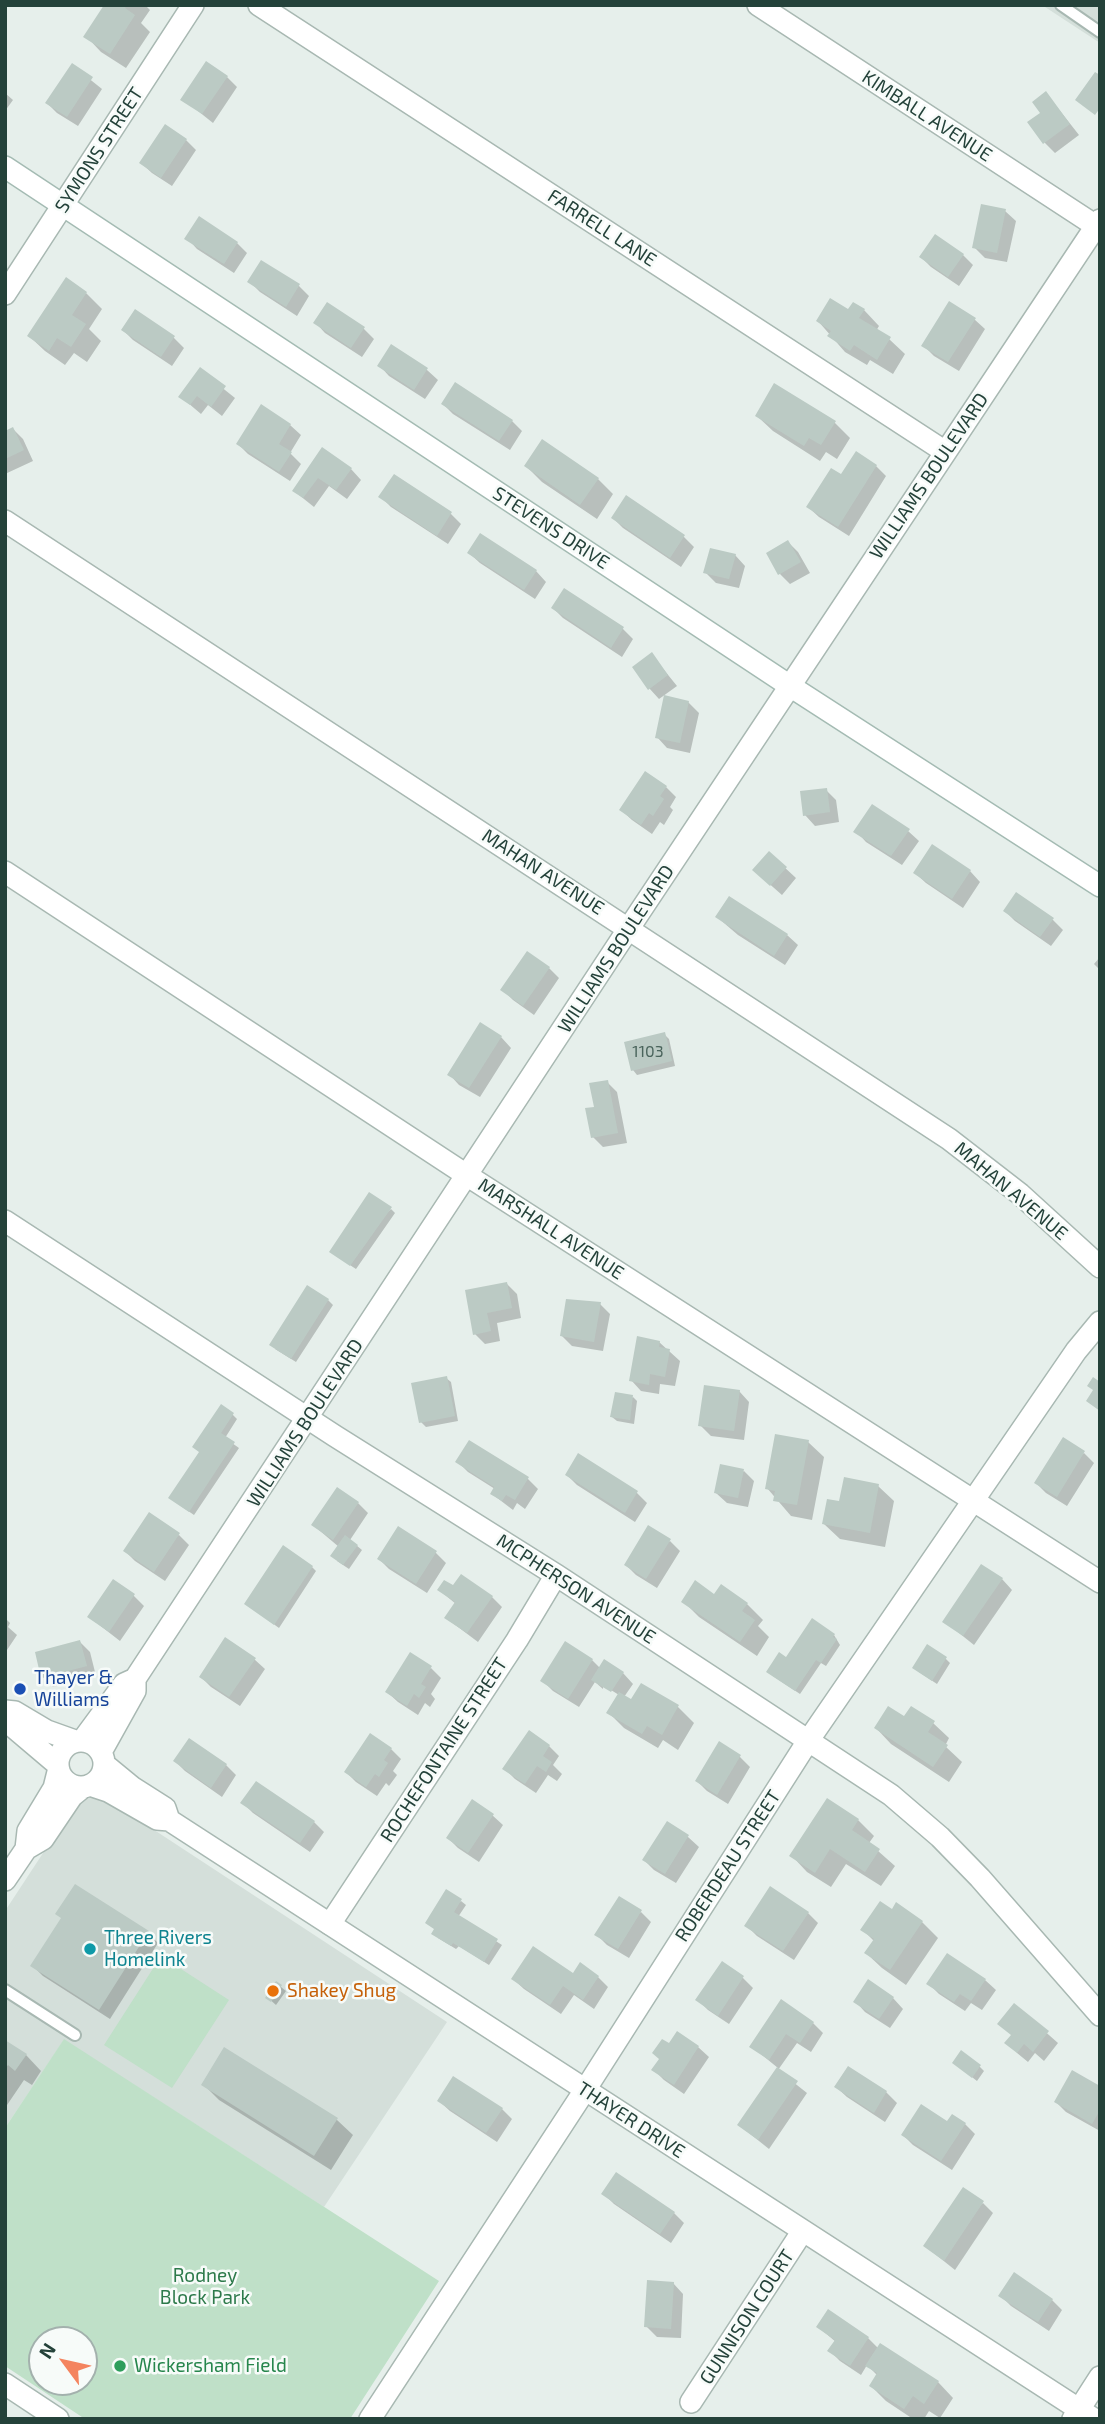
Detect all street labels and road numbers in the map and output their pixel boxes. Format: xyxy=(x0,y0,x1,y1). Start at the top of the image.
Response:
street label: KIMBALL AVENUE xyxy=(858,66,996,166)
street label: SYMONS STREET xyxy=(50,83,148,217)
street label: FARRELL LANE xyxy=(544,185,660,271)
street label: WILLIAMS BOULEVARD xyxy=(865,389,993,563)
street label: STEVENS DRIVE xyxy=(488,482,614,574)
street label: MAHAN AVENUE xyxy=(478,824,608,920)
street label: WILLIAMS BOULEVARD xyxy=(553,861,679,1037)
street label: MAHAN AVENUE xyxy=(950,1137,1072,1245)
street label: MARSHALL AVENUE xyxy=(474,1173,628,1285)
street label: WILLIAMS BOULEVARD xyxy=(242,1335,368,1511)
street label: MCPHERSON AVENUE xyxy=(492,1529,660,1649)
street label: ROCHEFONTAINE STREET xyxy=(376,1653,512,1847)
street label: ROBERDEAU STREET xyxy=(670,1786,786,1946)
street label: THAYER DRIVE xyxy=(573,2077,689,2163)
street label: GUNNISON COURT xyxy=(695,2245,799,2389)

